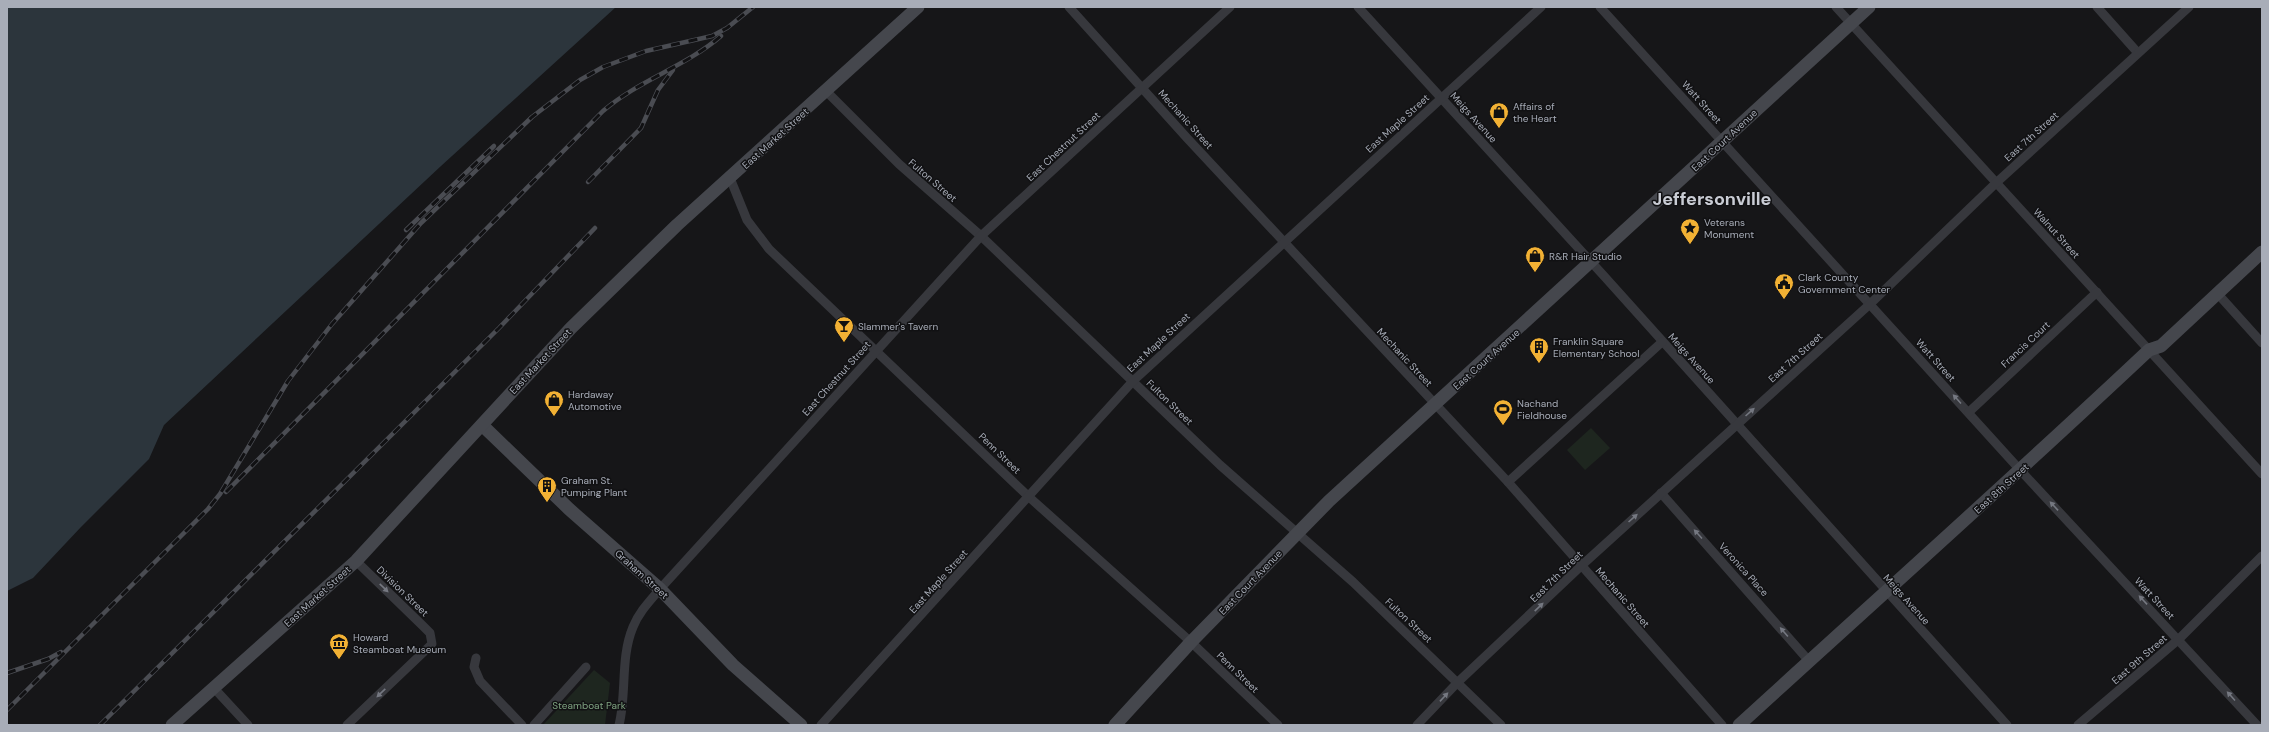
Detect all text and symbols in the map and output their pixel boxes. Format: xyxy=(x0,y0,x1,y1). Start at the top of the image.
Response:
street label: Watt Street xyxy=(1679,78,1724,127)
street label: Mechanic Street xyxy=(1155,87,1216,152)
street label: Meigs Avenue xyxy=(1447,89,1500,146)
street label: East Maple Street xyxy=(1363,91,1432,155)
place label: Affairs of the Heart xyxy=(1513,100,1557,125)
shop icon: Affairs of the Heart xyxy=(1488,101,1510,129)
street label: East Market Street xyxy=(739,105,811,172)
street label: East Court Avenue xyxy=(1689,106,1760,174)
street label: East Chestnut Street xyxy=(1024,109,1103,184)
street label: East 7th Street xyxy=(2002,109,2061,164)
street label: Fulton Street xyxy=(906,156,960,205)
district label: Jeffersonville xyxy=(1653,187,1772,211)
street label: Walnut Street xyxy=(2031,205,2083,261)
place label: Veterans Monument xyxy=(1704,216,1754,241)
place icon: Veterans Monument xyxy=(1679,217,1701,245)
shop icon: R&R Hair Studio xyxy=(1524,245,1546,273)
place label: R&R Hair Studio xyxy=(1549,250,1622,263)
place label: Clark County Government Center xyxy=(1798,271,1890,296)
public building icon: Clark County Government Center xyxy=(1773,272,1795,300)
street label: East Maple Street xyxy=(1124,310,1193,375)
bar icon: Slammer's Tavern xyxy=(833,315,855,343)
street label: Francis Court xyxy=(1998,318,2053,370)
place label: Slammer's Tavern xyxy=(858,320,938,333)
street label: Mechanic Street xyxy=(1374,325,1435,390)
street label: East Market Street xyxy=(507,326,574,397)
street label: East Court Avenue xyxy=(1450,326,1523,393)
street label: Meigs Avenue xyxy=(1665,330,1718,387)
street label: East 7th Street xyxy=(1766,330,1825,385)
place label: Franklin Square Elementary School xyxy=(1553,335,1640,360)
building icon: Franklin Square Elementary School xyxy=(1528,336,1550,364)
street label: Watt Street xyxy=(1913,336,1958,385)
street label: East Chestnut Street xyxy=(799,338,873,418)
street label: Fulton Street xyxy=(1144,377,1196,428)
place label: Hardaway Automotive xyxy=(568,388,622,413)
shop icon: Hardaway Automotive xyxy=(543,389,565,417)
one-way arrow xyxy=(1952,394,1962,404)
place label: Nachand Fieldhouse xyxy=(1517,397,1567,422)
sports icon: Nachand Fieldhouse xyxy=(1492,398,1514,426)
one-way arrow xyxy=(1745,407,1755,416)
street label: Penn Street xyxy=(976,430,1024,477)
street label: East 8th Street xyxy=(1971,460,2031,516)
place label: Graham St. Pumping Plant xyxy=(561,474,627,499)
building icon: Graham St. Pumping Plant xyxy=(536,475,558,503)
one-way arrow xyxy=(2049,501,2058,511)
one-way arrow xyxy=(1628,514,1639,523)
one-way arrow xyxy=(1693,529,1702,539)
street label: Veronica Place xyxy=(1716,540,1771,599)
street label: Graham Street xyxy=(612,547,671,602)
street label: East Maple Street xyxy=(906,547,971,616)
street label: East Court Avenue xyxy=(1216,547,1285,618)
street label: East 7th Street xyxy=(1527,548,1586,605)
street label: East Market Street xyxy=(281,563,353,630)
street label: Division Street xyxy=(374,563,431,619)
street label: Mechanic Street xyxy=(1593,564,1652,630)
street label: Meigs Avenue xyxy=(1880,571,1933,628)
street label: Watt Street xyxy=(2132,574,2178,622)
one-way arrow xyxy=(379,583,389,593)
street label: Fulton Street xyxy=(1382,595,1435,646)
one-way arrow xyxy=(2138,595,2147,606)
one-way arrow xyxy=(1534,602,1544,612)
one-way arrow xyxy=(1779,626,1788,637)
place label: Howard Steamboat Museum xyxy=(353,631,446,656)
museum icon: Howard Steamboat Museum xyxy=(328,632,350,660)
street label: East 9th Street xyxy=(2109,632,2170,687)
street label: Penn Street xyxy=(1214,649,1262,696)
one-way arrow xyxy=(376,688,386,698)
one-way arrow xyxy=(2226,691,2236,701)
one-way arrow xyxy=(1439,692,1449,702)
park label: Steamboat Park xyxy=(552,699,626,712)

